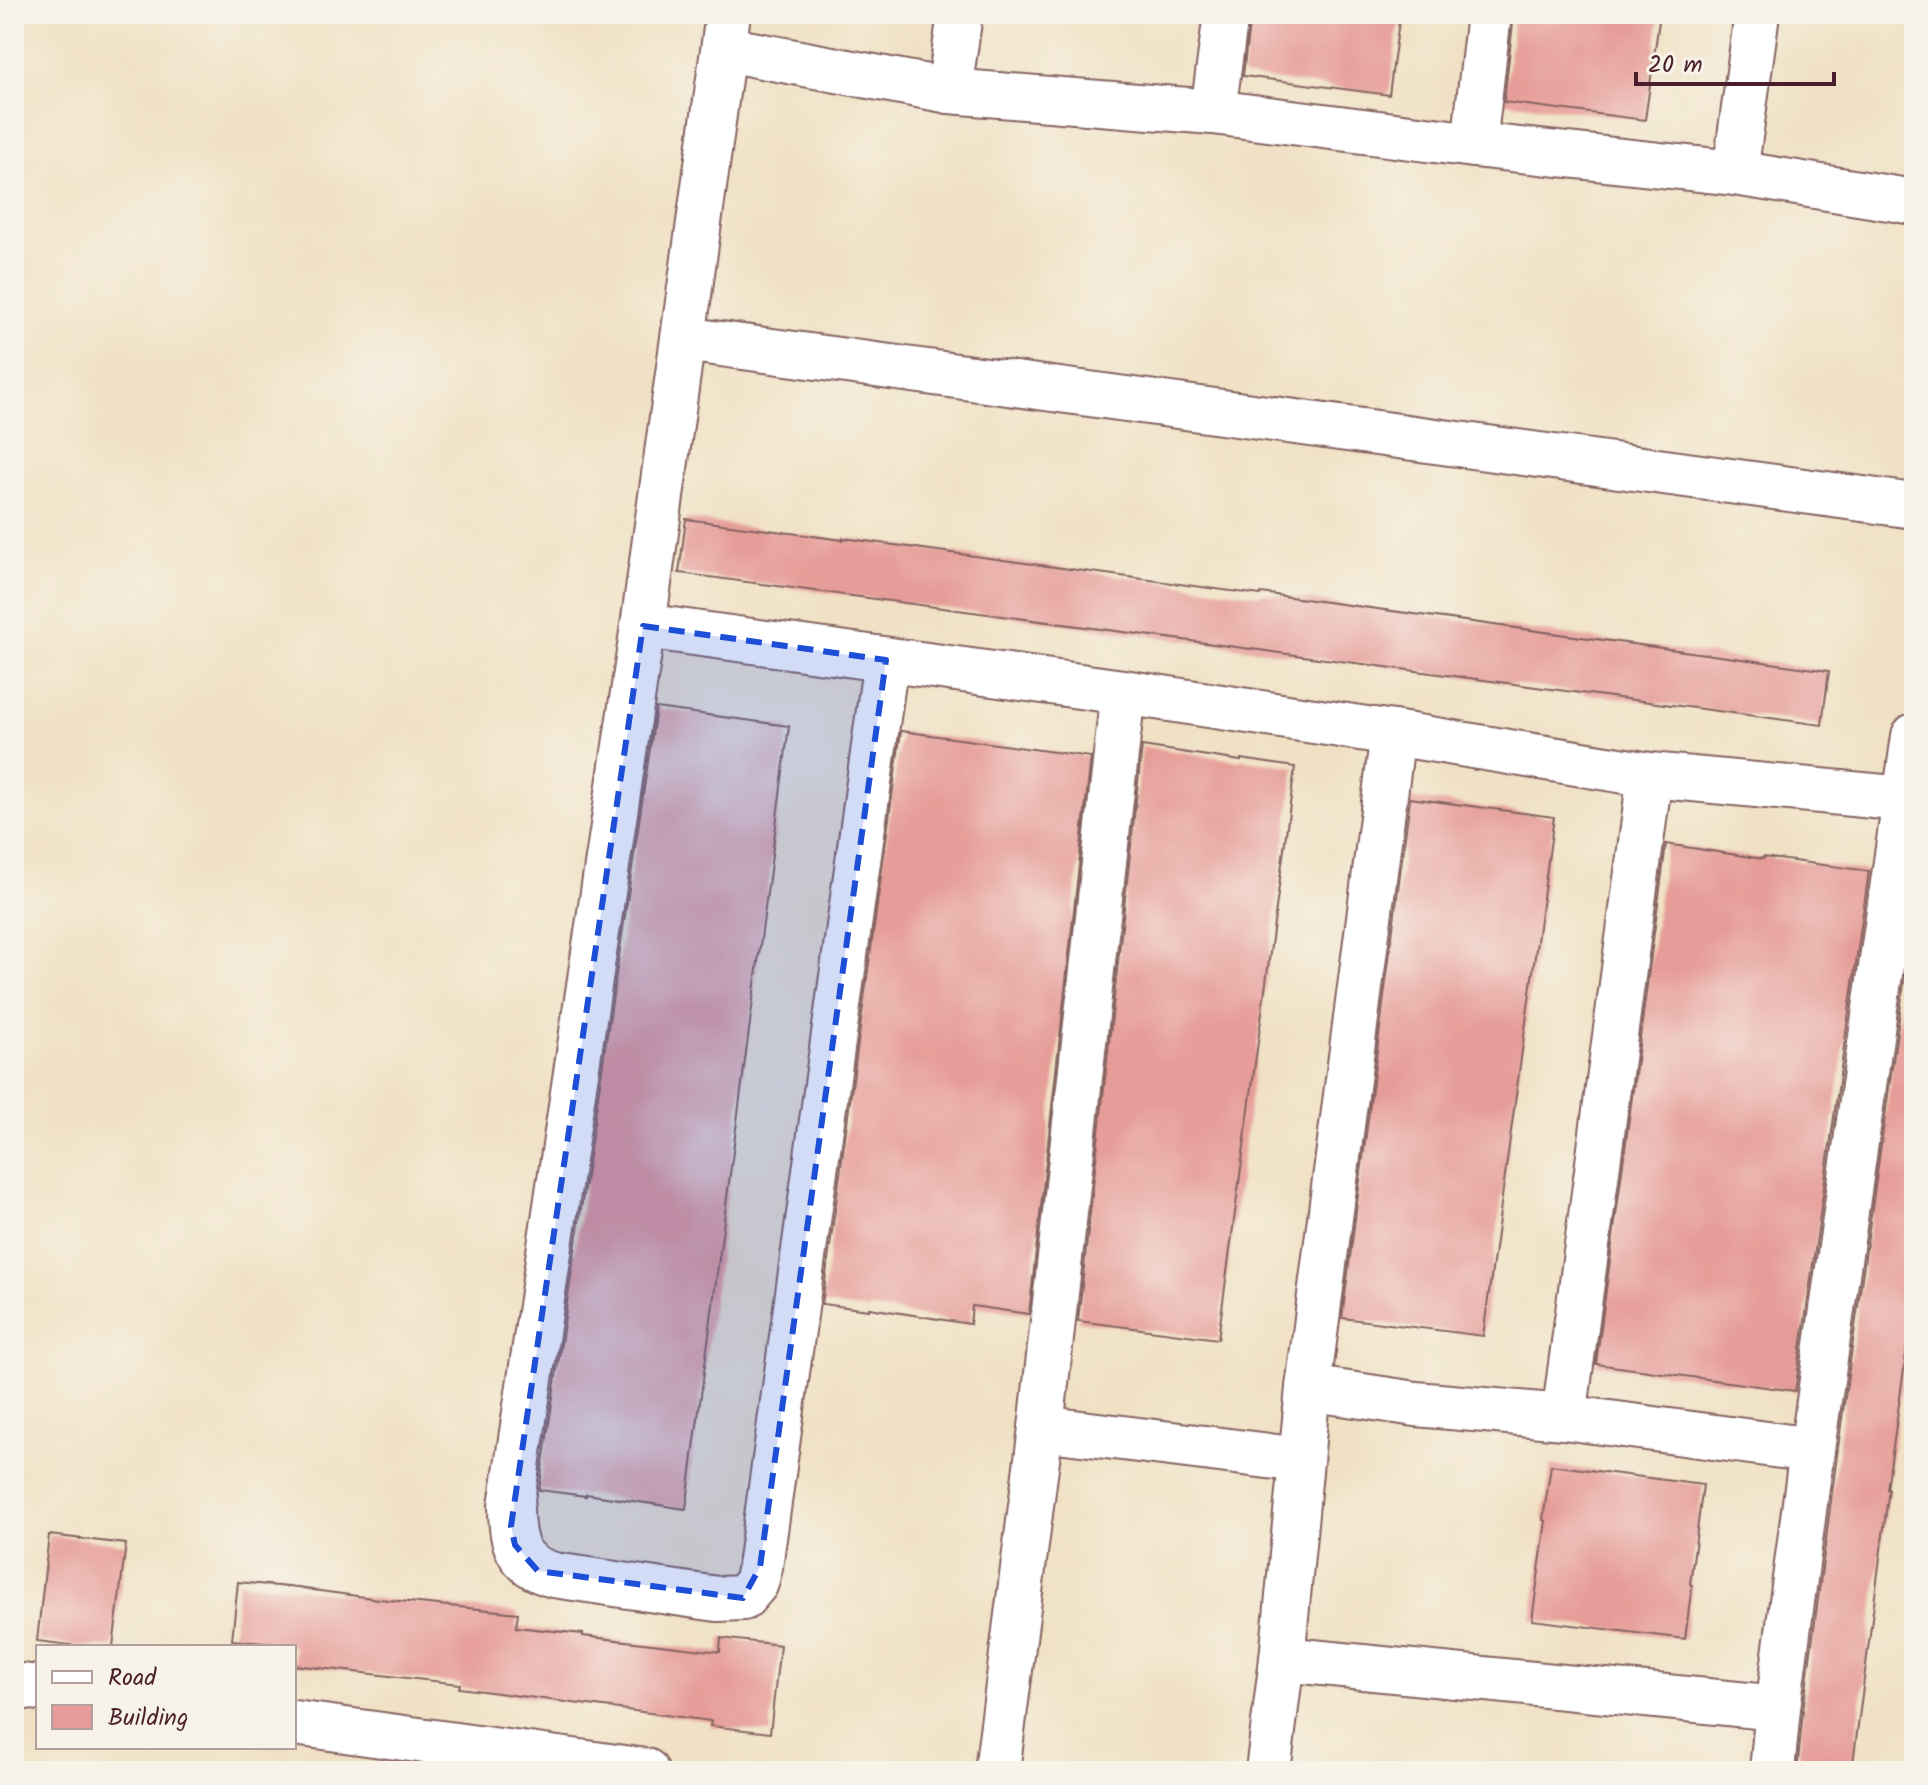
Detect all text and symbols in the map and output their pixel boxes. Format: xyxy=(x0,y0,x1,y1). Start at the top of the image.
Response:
scale bar xyxy=(1636,36,1834,86)
text: 20 m xyxy=(1648,46,1703,85)
legend xyxy=(36,1645,296,1749)
text: Road xyxy=(108,1659,157,1698)
text: Building xyxy=(108,1699,188,1738)

